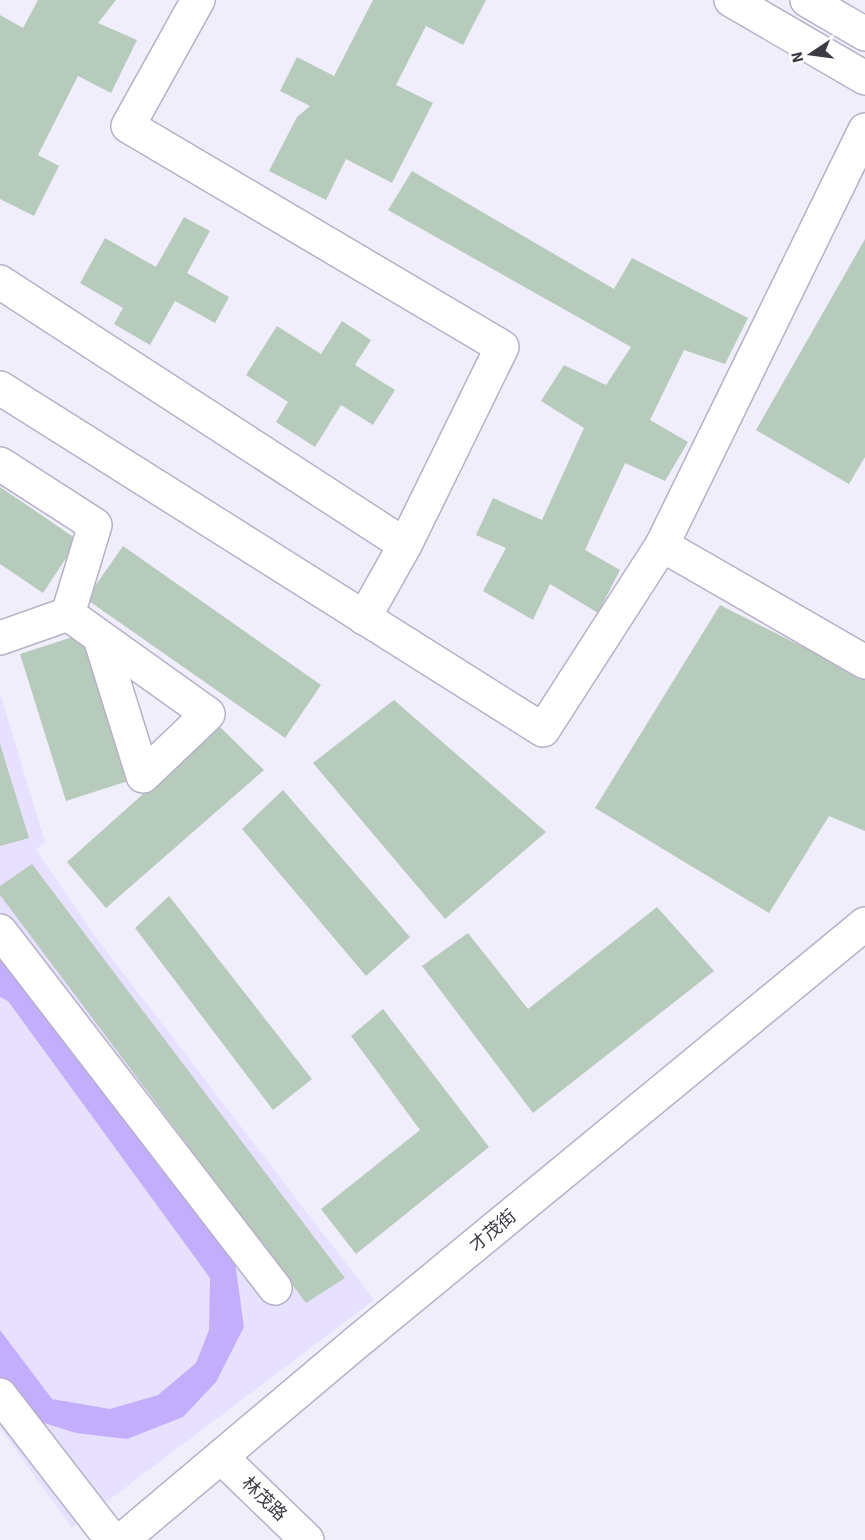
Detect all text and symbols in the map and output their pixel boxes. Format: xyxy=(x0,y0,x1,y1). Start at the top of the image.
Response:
north arrow xyxy=(781,24,841,84)
text: N xyxy=(785,49,809,65)
street label: 才茂街 xyxy=(464,1204,522,1258)
street label: 林茂路 xyxy=(236,1471,292,1527)

